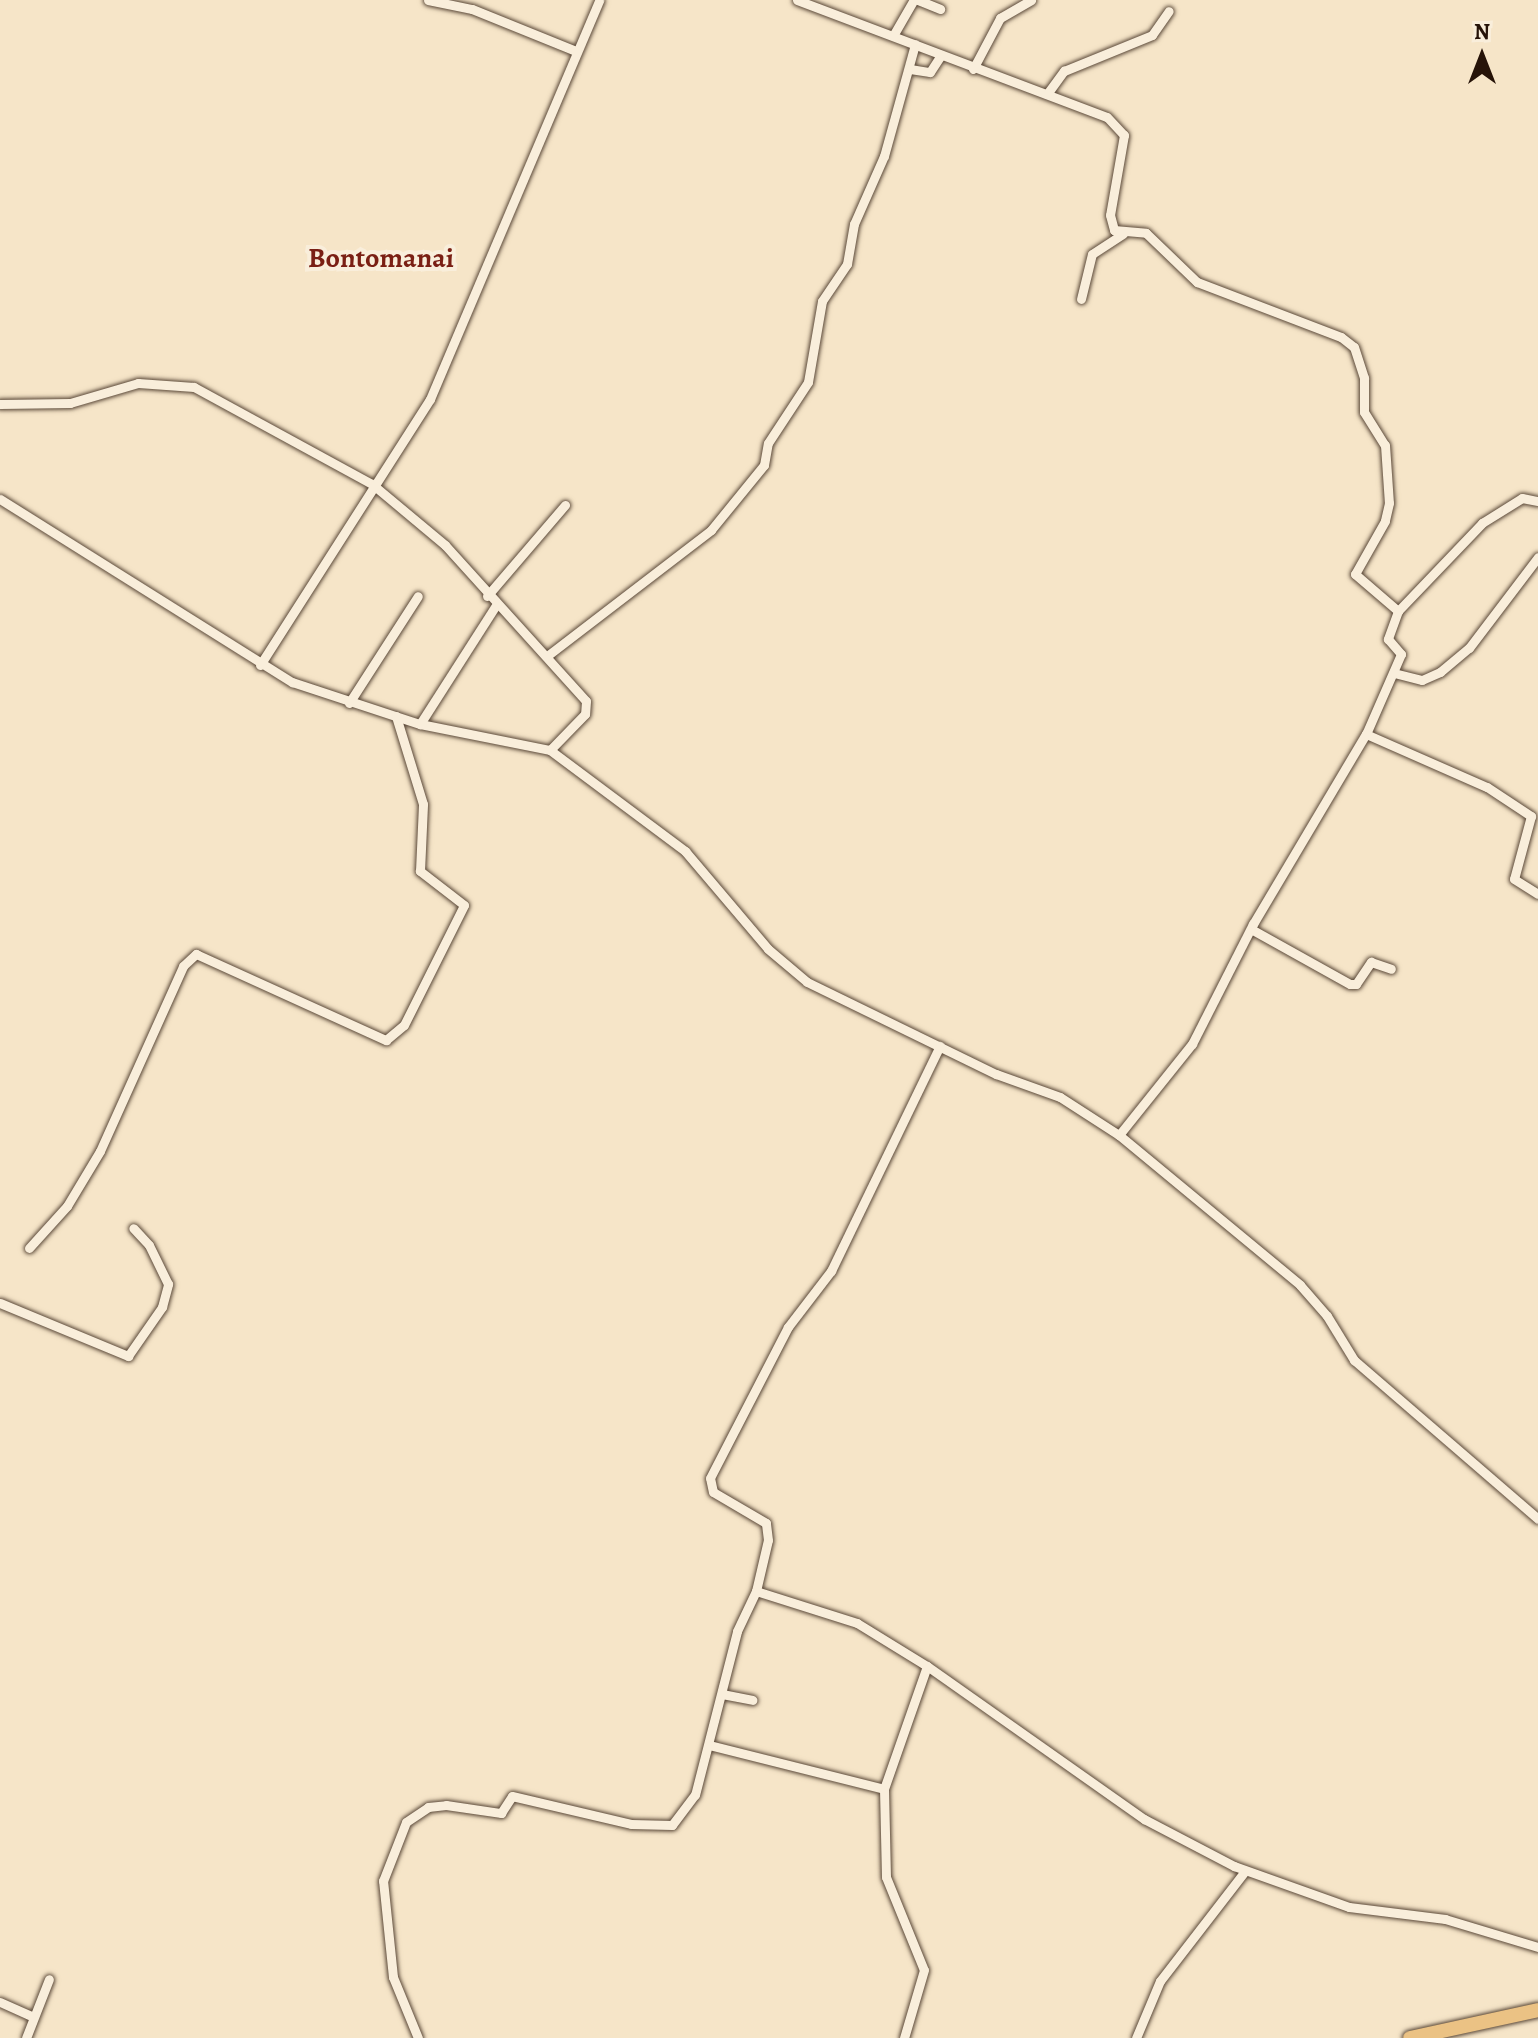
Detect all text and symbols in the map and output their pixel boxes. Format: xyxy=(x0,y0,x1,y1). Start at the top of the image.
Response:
north arrow xyxy=(1442,16,1522,96)
text: N xyxy=(1474,17,1490,47)
district label: Bontomanai xyxy=(308,241,454,275)

